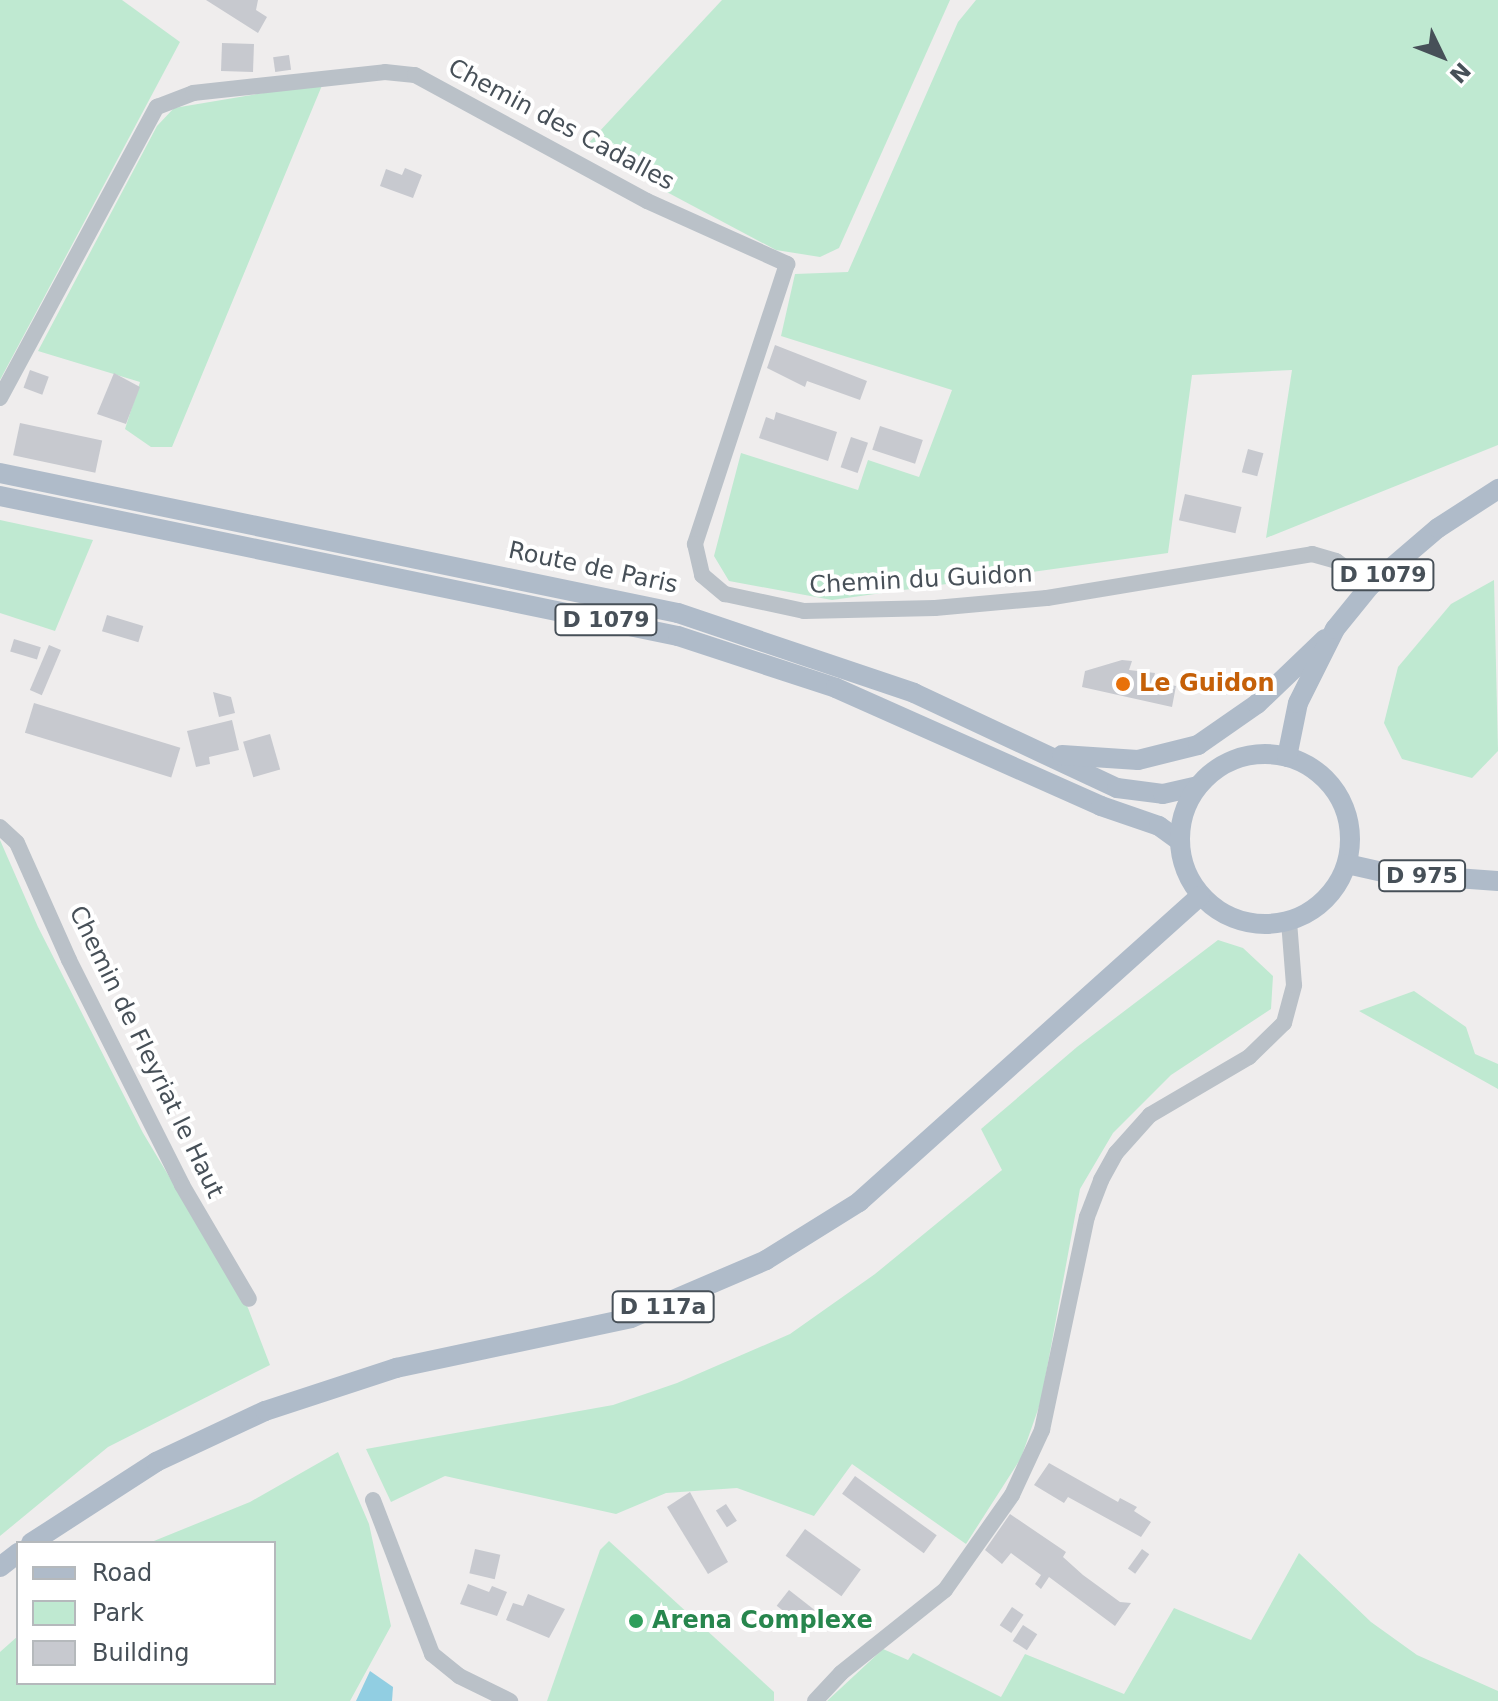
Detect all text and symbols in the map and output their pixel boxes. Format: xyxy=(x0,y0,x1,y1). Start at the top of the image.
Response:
north arrow xyxy=(1402,16,1482,96)
street label: Chemin des Cadalles xyxy=(443,53,679,197)
text: N xyxy=(1444,57,1475,88)
street label: Route de Paris xyxy=(506,536,680,600)
road number: D 1079 xyxy=(1331,557,1435,593)
street label: Chemin du Guidon xyxy=(809,560,1033,600)
road number: D 1079 xyxy=(554,602,658,638)
place label: Le Guidon xyxy=(1139,670,1275,698)
marker: Le Guidon xyxy=(1114,675,1132,693)
road number: D 975 xyxy=(1378,858,1466,894)
street label: Chemin de Fleyriat le Haut xyxy=(63,901,229,1203)
road number: D 117a xyxy=(611,1289,715,1325)
legend xyxy=(16,1541,276,1685)
text: Road xyxy=(92,1559,152,1587)
text: Park xyxy=(92,1599,144,1627)
place label: Arena Complexe xyxy=(652,1607,873,1635)
marker: Arena Complexe xyxy=(627,1612,645,1630)
text: Building xyxy=(92,1639,189,1667)

